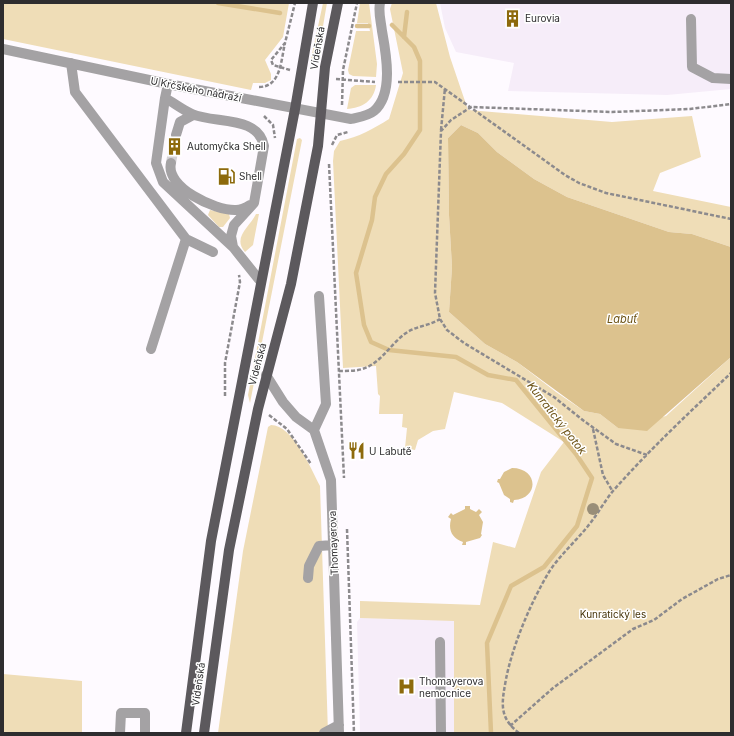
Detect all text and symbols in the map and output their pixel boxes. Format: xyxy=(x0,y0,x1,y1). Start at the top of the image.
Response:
building icon: Eurovia xyxy=(502,8,522,28)
place label: Eurovia xyxy=(525,12,560,24)
street label: Vídeňská xyxy=(307,26,327,70)
street label: U Krčského nádraží xyxy=(150,74,243,104)
building icon: Automyčka Shell xyxy=(164,136,184,156)
place label: Automyčka Shell xyxy=(187,140,266,152)
fuel station icon: Shell xyxy=(216,166,236,186)
place label: Shell xyxy=(239,170,262,182)
water label: Labuť xyxy=(607,312,638,326)
street label: Vídeňská xyxy=(246,341,268,387)
water label: Kunratický potok xyxy=(524,379,590,458)
restaurant icon: U Labutě xyxy=(346,441,366,461)
place label: U Labutě xyxy=(369,445,412,457)
street label: Thomayerova xyxy=(326,511,340,575)
park label: Kunratický les xyxy=(580,608,646,620)
street label: Vídeňská xyxy=(189,662,207,706)
place label: Thomayerova nemocnice xyxy=(419,675,483,699)
hospital icon: Thomayerova nemocnice xyxy=(396,677,416,697)

